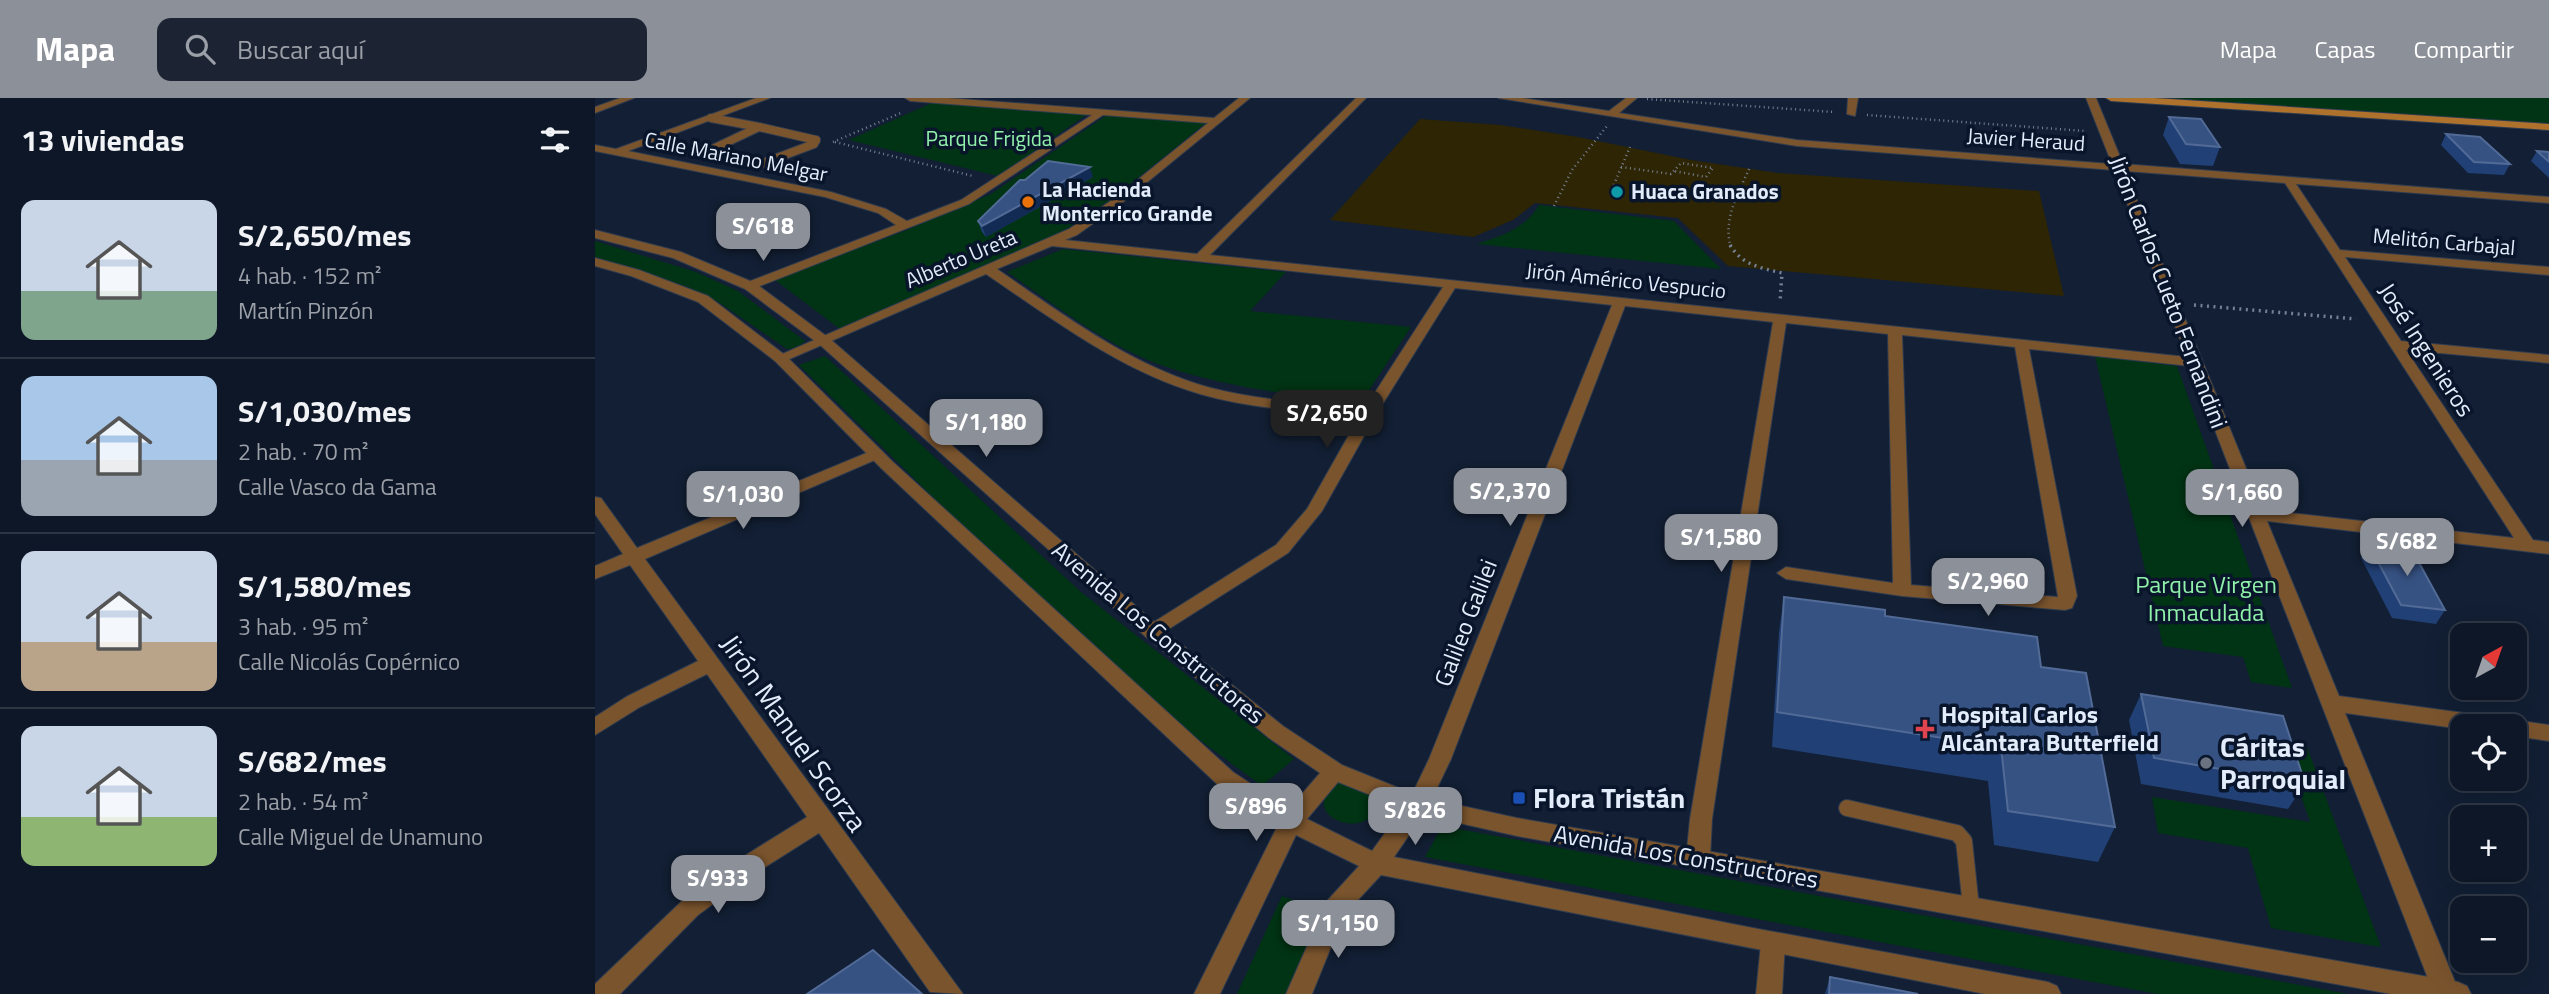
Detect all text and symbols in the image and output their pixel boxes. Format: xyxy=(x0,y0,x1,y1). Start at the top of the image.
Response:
search box xyxy=(157,18,647,81)
text: Mapa xyxy=(35,24,115,74)
icon: search xyxy=(181,30,219,68)
text: Buscar aquí xyxy=(237,30,364,69)
text: Mapa xyxy=(2220,31,2277,67)
text: Capas xyxy=(2315,31,2375,67)
text: Compartir xyxy=(2413,31,2514,67)
text: 13 viviendas xyxy=(21,117,184,163)
street label: Javier Heraud xyxy=(1966,119,2086,159)
icon: filters xyxy=(536,121,574,159)
park label: Parque Frigida xyxy=(926,122,1053,154)
street label: Calle Mariano Melgar xyxy=(642,123,831,189)
street label: Jirón Carlos Cueto Fernandini xyxy=(2100,150,2238,433)
place label: La Hacienda Monterrico Grande xyxy=(1042,173,1212,229)
place label: Huaca Granados xyxy=(1631,175,1779,207)
marker: Huaca Granados xyxy=(1609,184,1625,200)
marker: La Hacienda Monterrico Grande xyxy=(1020,194,1036,210)
pin: S/618 xyxy=(714,204,812,263)
text: S/618 xyxy=(732,208,794,243)
text: S/2,650/mes xyxy=(238,212,411,258)
street label: Melitón Carbajal xyxy=(2372,219,2517,263)
street label: Alberto Ureta xyxy=(900,220,1022,296)
icon: home xyxy=(77,228,161,312)
street label: Jirón Américo Vespucio xyxy=(1524,254,1728,306)
text: 4 hab. · 152 m² xyxy=(238,258,381,293)
street label: José Ingenieros xyxy=(2370,275,2484,424)
text: Martín Pinzón xyxy=(238,293,373,328)
text: S/1,030/mes xyxy=(238,388,411,434)
pin: S/2,650 xyxy=(1262,390,1392,450)
text: S/2,650 xyxy=(1287,395,1367,430)
pin: S/1,180 xyxy=(921,400,1051,459)
icon: home xyxy=(77,404,161,488)
text: S/1,180 xyxy=(946,404,1026,439)
text: 2 hab. · 70 m² xyxy=(238,434,368,469)
pin: S/2,370 xyxy=(1445,468,1575,528)
text: Calle Vasco da Gama xyxy=(238,469,437,504)
pin: S/1,660 xyxy=(2177,470,2307,529)
pin: S/1,030 xyxy=(678,472,808,531)
text: S/2,370 xyxy=(1470,473,1550,508)
text: S/1,660 xyxy=(2202,474,2282,509)
text: S/1,030 xyxy=(703,476,783,511)
pin: S/1,580 xyxy=(1656,514,1786,574)
pin: S/682 xyxy=(2358,518,2456,578)
text: S/1,580 xyxy=(1681,519,1761,554)
text: S/682 xyxy=(2376,523,2438,558)
street label: Avenida Los Constructores xyxy=(1044,532,1273,732)
street label: Galileo Galilei xyxy=(1424,554,1506,692)
pin: S/2,960 xyxy=(1923,559,2053,618)
text: S/1,580/mes xyxy=(238,563,411,609)
text: S/2,960 xyxy=(1948,563,2028,598)
park label: Parque Virgen Inmaculada xyxy=(2135,566,2277,630)
icon: home xyxy=(77,579,161,663)
text: 3 hab. · 95 m² xyxy=(238,609,368,644)
north arrow xyxy=(2450,623,2527,700)
map controls xyxy=(2450,623,2527,973)
street label: Jirón Manuel Scorza xyxy=(710,625,879,840)
text: Calle Nicolás Copérnico xyxy=(238,644,460,679)
place label: Hospital Carlos Alcántara Butterfield xyxy=(1941,696,2159,760)
button: locate xyxy=(2450,714,2527,791)
marker: Hospital Carlos Alcántara Butterfield xyxy=(1915,719,1935,739)
place label: Cáritas Parroquial xyxy=(2220,725,2346,800)
text: S/682/mes xyxy=(238,738,387,784)
icon: home xyxy=(77,754,161,838)
marker: Cáritas Parroquial xyxy=(2198,755,2214,771)
place label: Flora Tristán xyxy=(1533,776,1685,819)
text: 2 hab. · 54 m² xyxy=(238,784,368,819)
pin: S/896 xyxy=(1207,784,1305,843)
text: S/896 xyxy=(1225,788,1287,823)
pin: S/826 xyxy=(1366,788,1464,847)
marker: Flora Tristán xyxy=(1511,790,1527,806)
text: S/826 xyxy=(1384,792,1446,827)
button: + xyxy=(2450,805,2527,882)
street label: Avenida Los Constructores xyxy=(1551,815,1821,897)
text: Calle Miguel de Unamuno xyxy=(238,819,483,854)
pin: S/933 xyxy=(669,856,767,915)
text: S/933 xyxy=(687,860,749,895)
button: − xyxy=(2450,896,2527,973)
pin: S/1,150 xyxy=(1273,900,1403,960)
text: S/1,150 xyxy=(1298,905,1378,940)

